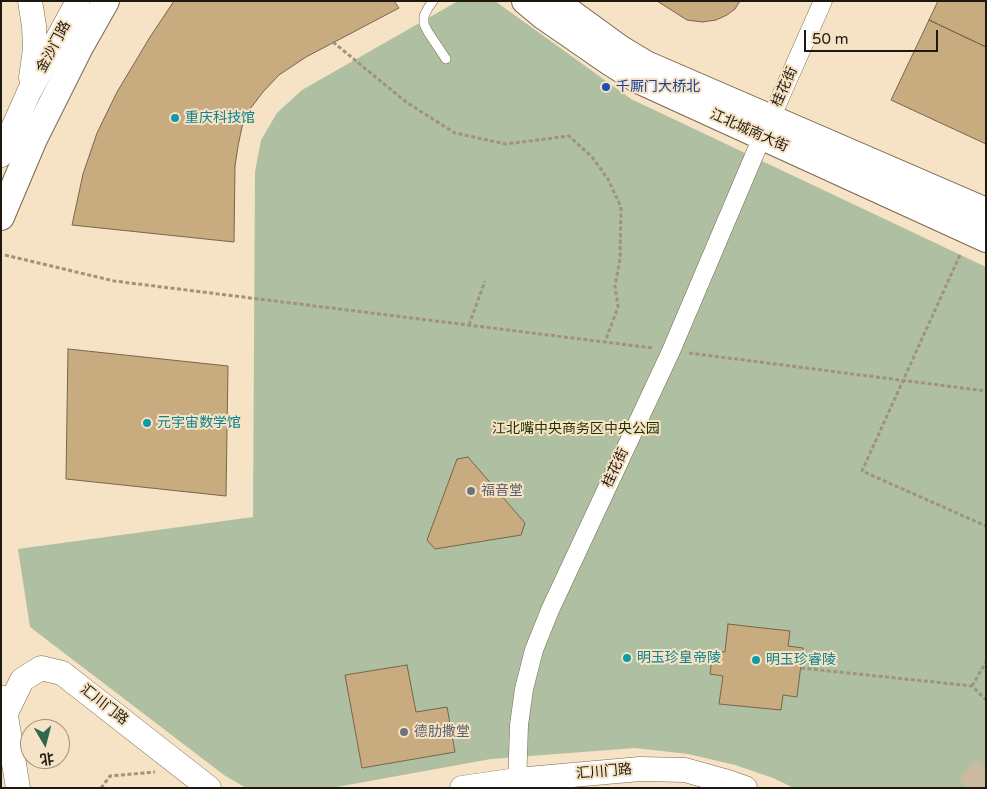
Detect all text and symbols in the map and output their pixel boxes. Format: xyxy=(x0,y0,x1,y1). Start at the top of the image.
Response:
street label: 金沙门路 xyxy=(33,18,75,76)
scale bar xyxy=(807,20,941,52)
text: 50 m xyxy=(812,30,849,48)
street label: 桂花街 xyxy=(769,64,801,110)
place label: 千厮门大桥北 xyxy=(616,79,700,95)
marker: 千厮门大桥北 xyxy=(600,81,612,93)
street label: 江北城南大街 xyxy=(707,106,791,156)
place label: 重庆科技馆 xyxy=(185,110,255,126)
marker: 重庆科技馆 xyxy=(169,112,181,124)
place label: 元宇宙数学馆 xyxy=(157,415,241,431)
marker: 元宇宙数学馆 xyxy=(141,417,153,429)
park label: 江北嘴中央商务区中央公园 xyxy=(492,421,660,437)
street label: 桂花街 xyxy=(600,445,632,491)
place label: 福音堂 xyxy=(481,483,523,499)
marker: 福音堂 xyxy=(465,485,477,497)
place label: 明玉珍皇帝陵 xyxy=(637,650,721,666)
marker: 明玉珍皇帝陵 xyxy=(621,652,633,664)
place label: 明玉珍睿陵 xyxy=(766,652,836,668)
marker: 明玉珍睿陵 xyxy=(750,654,762,666)
street label: 汇川门路 xyxy=(77,681,131,729)
north arrow xyxy=(20,719,70,769)
place label: 德肋撒堂 xyxy=(414,724,470,740)
marker: 德肋撒堂 xyxy=(398,726,410,738)
text: 北 xyxy=(39,749,55,768)
street label: 汇川门路 xyxy=(575,761,633,783)

